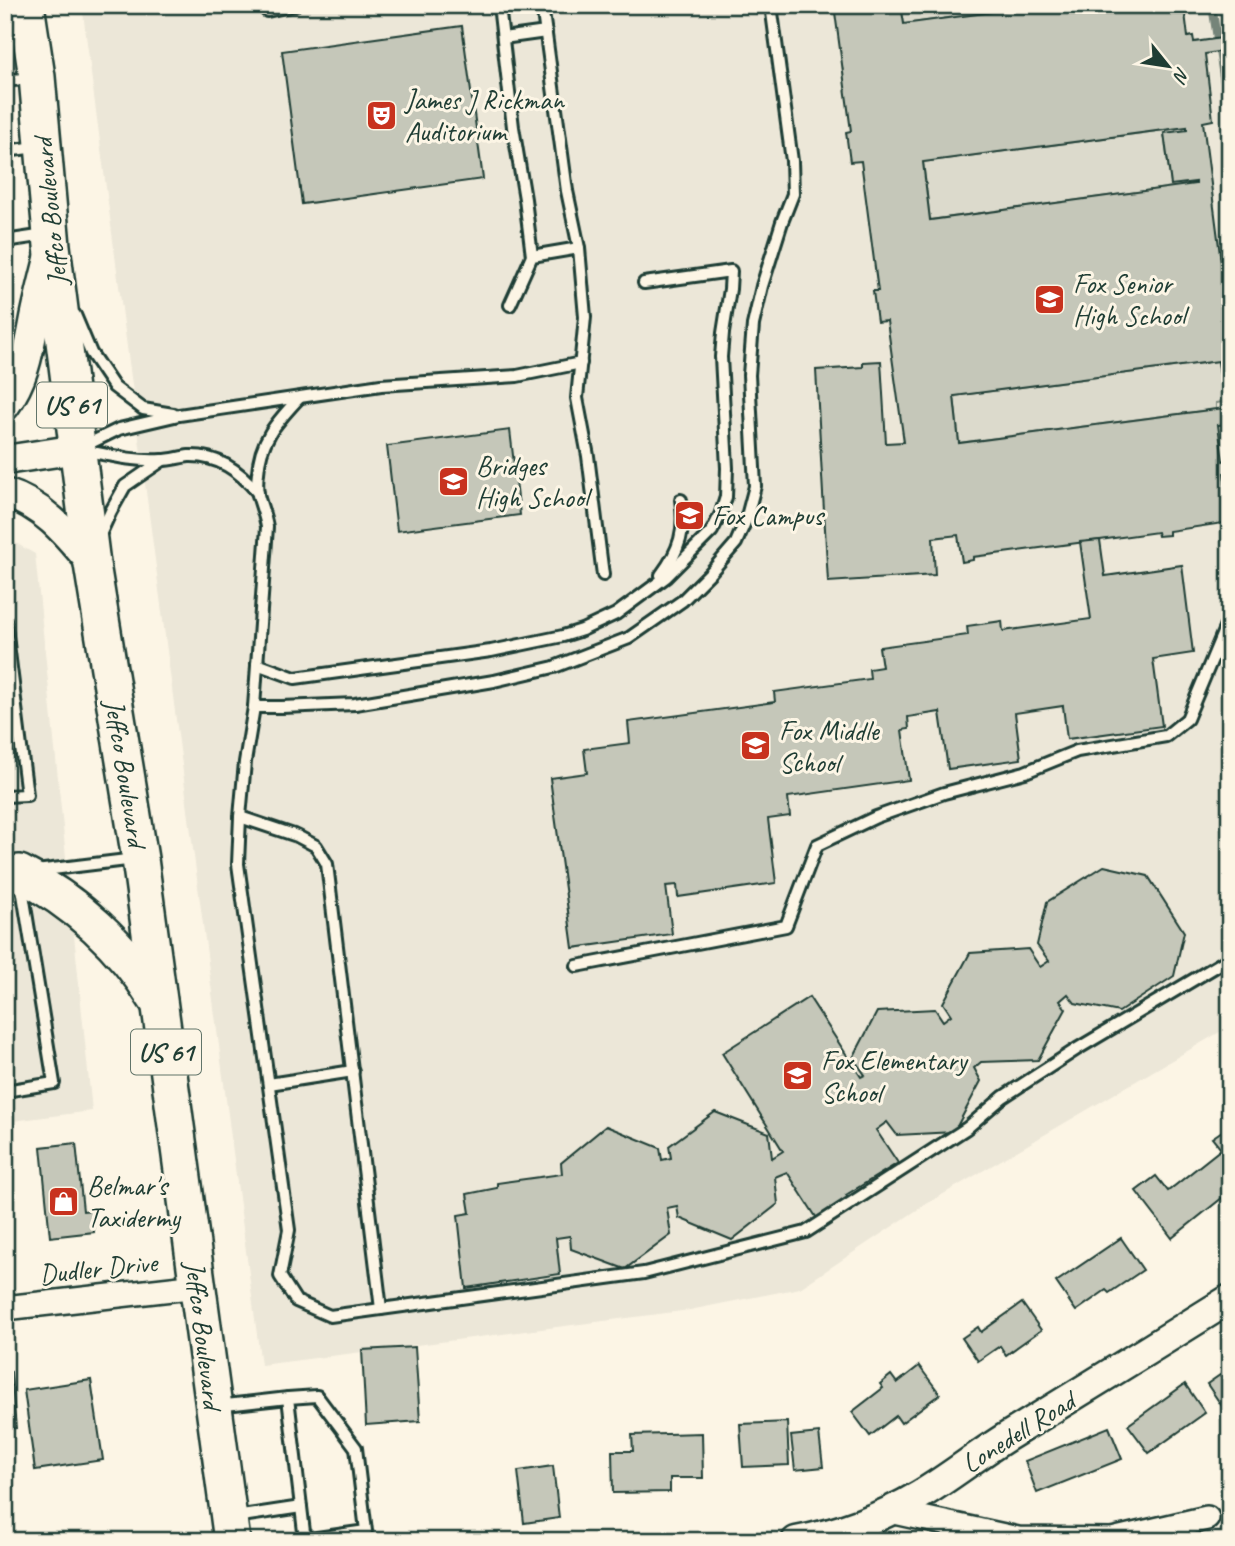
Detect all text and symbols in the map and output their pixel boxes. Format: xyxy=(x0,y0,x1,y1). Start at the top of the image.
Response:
north arrow xyxy=(1134,32,1204,102)
text: N xyxy=(1167,63,1195,88)
place label: James J Rickman Auditorium xyxy=(403,82,565,149)
theatre icon: James J Rickman Auditorium xyxy=(365,98,399,132)
street label: Jeffco Boulevard xyxy=(24,132,75,290)
place label: Fox Senior High School xyxy=(1073,266,1191,333)
school or university icon: Fox Senior High School xyxy=(1033,282,1067,316)
road number: US 61 xyxy=(37,382,107,428)
place label: Bridges High School xyxy=(476,448,594,515)
school or university icon: Bridges High School xyxy=(436,464,470,498)
school or university icon: Fox Campus xyxy=(672,498,706,532)
place label: Fox Campus xyxy=(712,498,825,533)
street label: Jeffco Boulevard xyxy=(97,695,156,853)
place label: Fox Middle School xyxy=(779,713,881,780)
school or university icon: Fox Middle School xyxy=(739,729,773,763)
road number: US 61 xyxy=(131,1030,201,1074)
place label: Fox Elementary School xyxy=(821,1043,969,1110)
school or university icon: Fox Elementary School xyxy=(781,1059,815,1093)
place label: Belmar's Taxidermy xyxy=(87,1168,182,1235)
shop icon: Belmar's Taxidermy xyxy=(47,1184,81,1218)
street label: Dudler Drive xyxy=(37,1244,161,1292)
street label: Jeffco Boulevard xyxy=(177,1257,231,1415)
street label: Lonedell Road xyxy=(955,1381,1084,1480)

